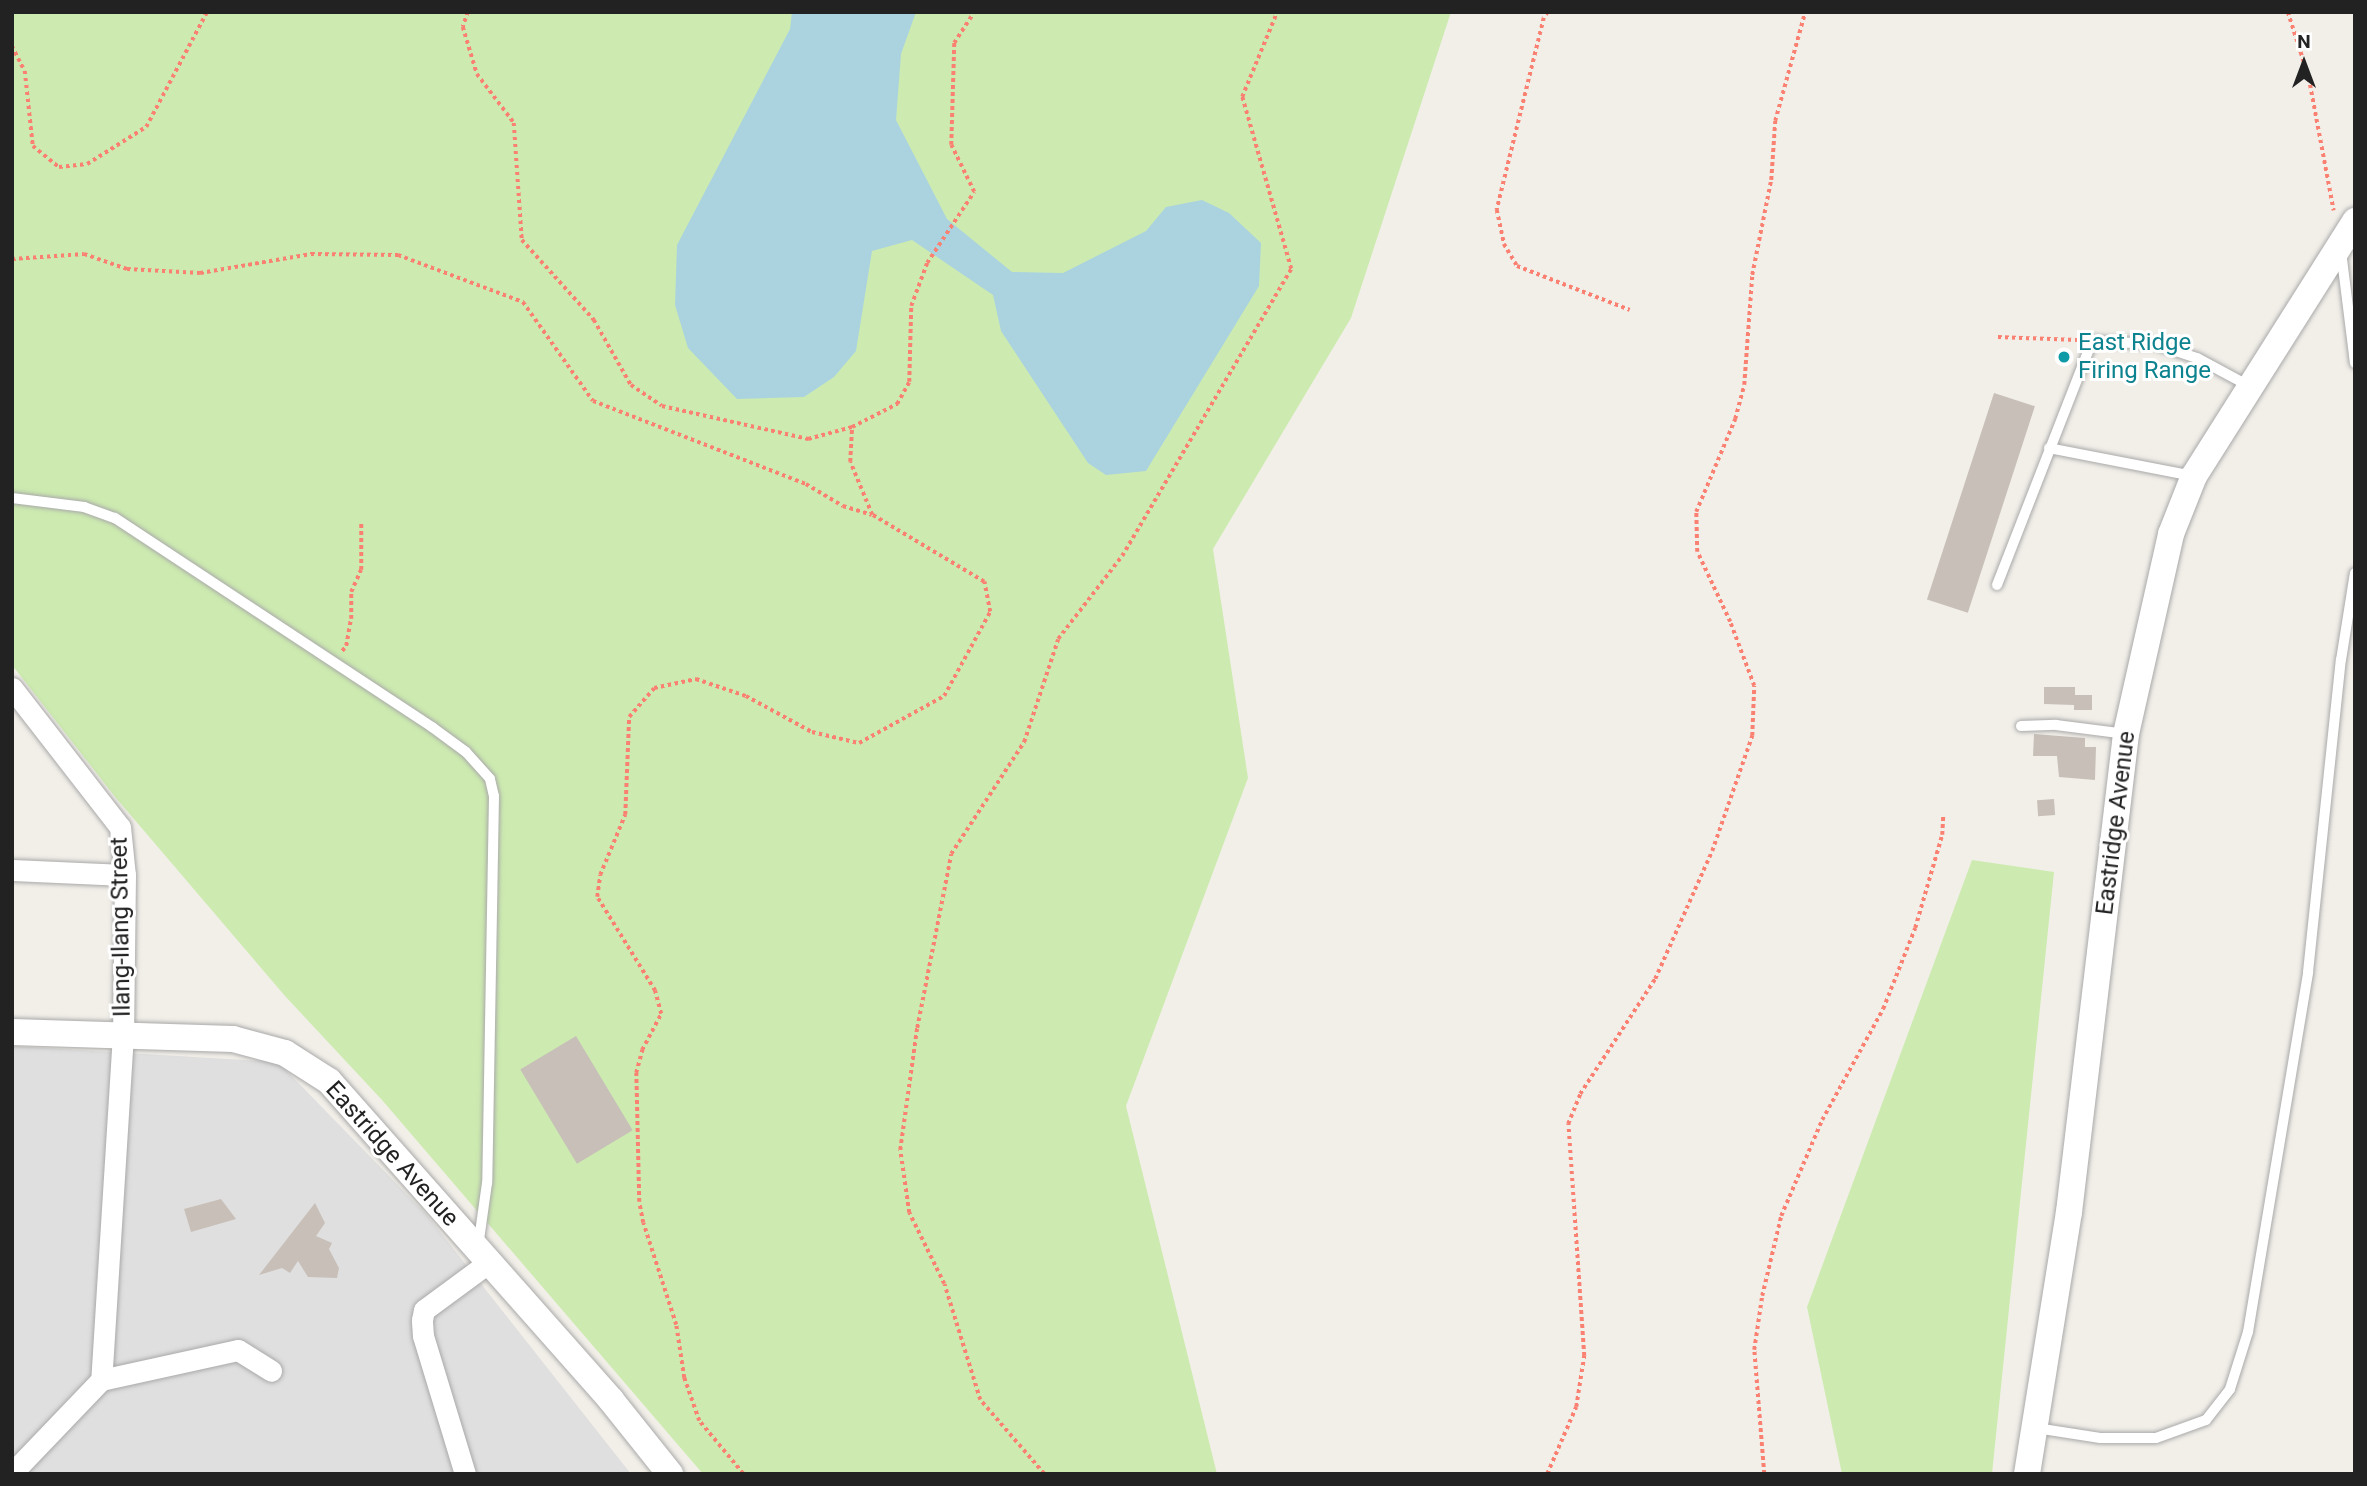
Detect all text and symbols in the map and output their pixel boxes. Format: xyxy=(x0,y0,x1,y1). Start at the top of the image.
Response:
north arrow xyxy=(2269,28,2339,98)
text: N xyxy=(2297,30,2311,53)
place label: East Ridge Firing Range xyxy=(2078,329,2211,385)
marker: East Ridge Firing Range xyxy=(2056,349,2072,365)
street label: Eastridge Avenue xyxy=(2090,729,2142,917)
street label: Ilang-Ilang Street xyxy=(105,837,137,1017)
street label: Eastridge Avenue xyxy=(319,1076,465,1232)

